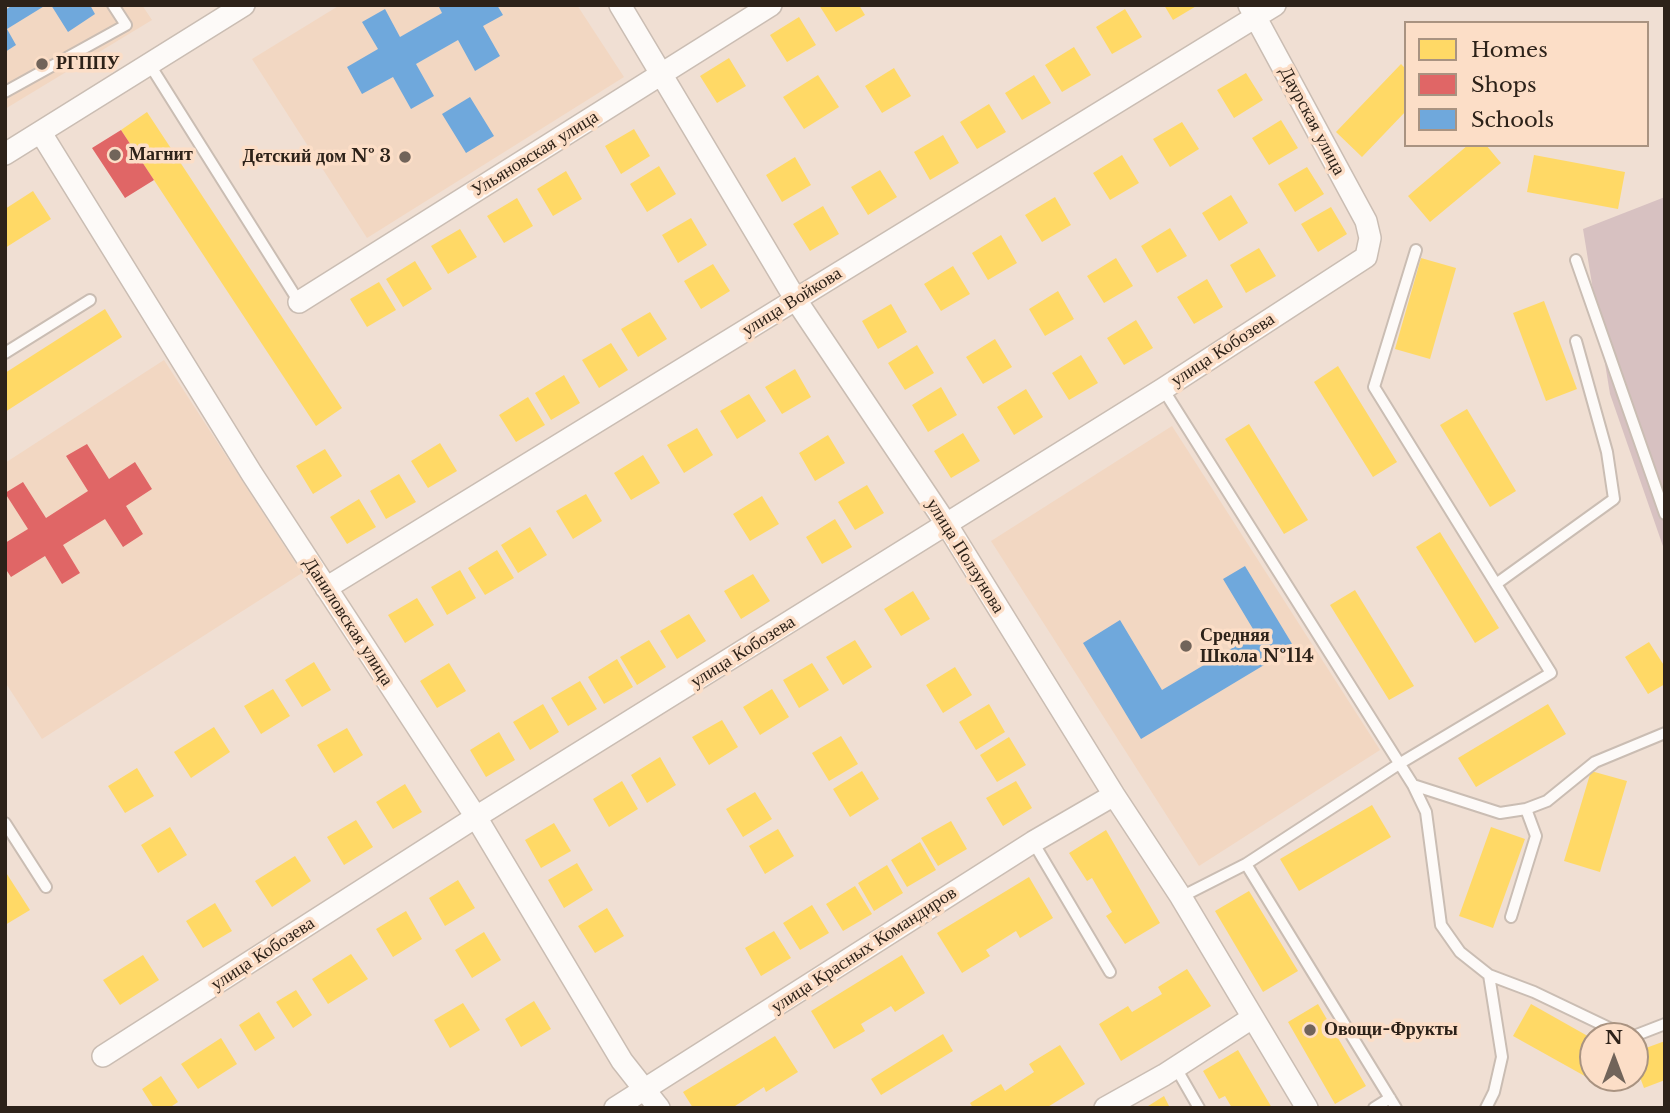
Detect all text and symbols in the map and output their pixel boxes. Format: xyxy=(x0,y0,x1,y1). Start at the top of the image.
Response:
legend xyxy=(1404,21,1649,147)
text: Homes xyxy=(1471,37,1548,63)
place label: РГППУ xyxy=(56,53,120,75)
marker: РГППУ xyxy=(34,56,50,72)
street label: Даурская улица xyxy=(1274,63,1350,179)
text: Shops xyxy=(1471,72,1537,98)
street label: Ульяновская улица xyxy=(468,106,602,202)
text: Schools xyxy=(1471,107,1554,133)
place label: Магнит xyxy=(129,144,193,166)
place label: Детский дом № 3 xyxy=(243,146,391,168)
marker: Магнит xyxy=(107,147,123,163)
marker: Детский дом № 3 xyxy=(397,149,413,165)
street label: улица Войкова xyxy=(738,263,846,341)
street label: улица Кобозева xyxy=(1167,308,1279,392)
street label: улица Ползунова xyxy=(921,495,1009,617)
street label: Даниловская улица xyxy=(299,554,397,690)
street label: улица Кобозева xyxy=(687,611,799,693)
place label: Средняя Школа №114 xyxy=(1200,625,1314,668)
marker: Средняя Школа №114 xyxy=(1178,638,1194,654)
street label: улица Красных Командиров xyxy=(767,882,961,1018)
street label: улица Кобозева xyxy=(207,912,319,996)
place label: Овощи-Фрукты xyxy=(1324,1019,1458,1041)
marker: Овощи-Фрукты xyxy=(1302,1022,1318,1038)
north arrow xyxy=(1579,1022,1649,1092)
text: N xyxy=(1605,1026,1623,1049)

